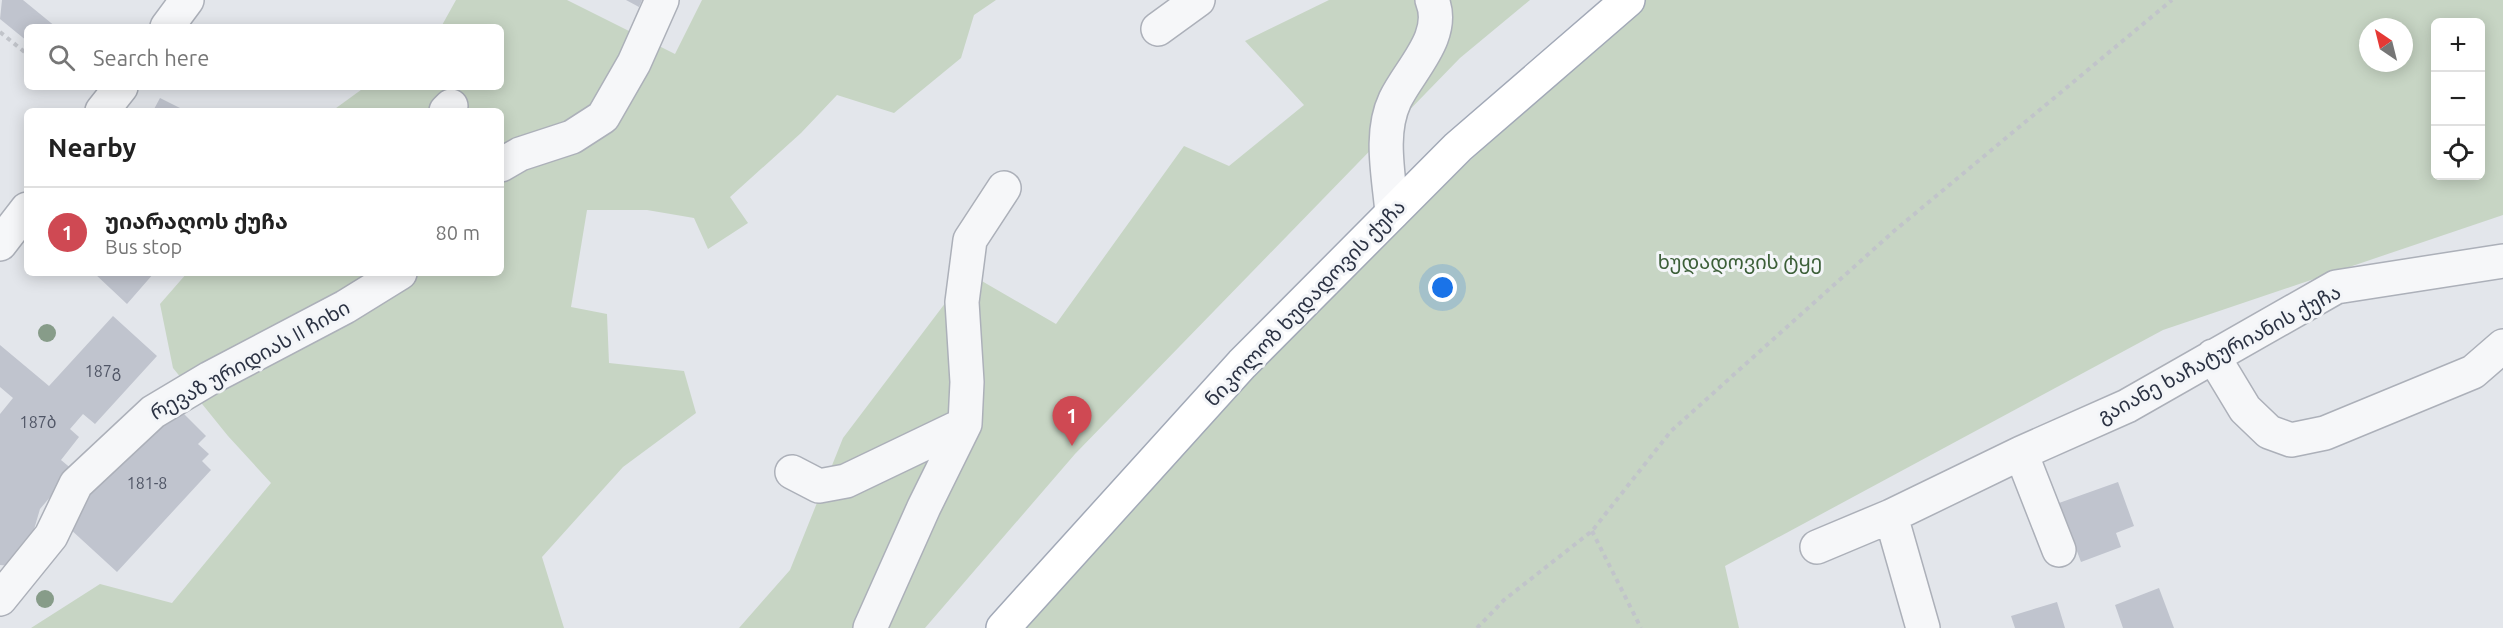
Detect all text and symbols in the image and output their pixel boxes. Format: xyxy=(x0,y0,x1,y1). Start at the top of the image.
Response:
north arrow xyxy=(2359,18,2413,72)
map controls xyxy=(2431,18,2485,180)
button: + xyxy=(2431,18,2485,72)
search box xyxy=(24,24,504,90)
icon: search xyxy=(45,41,78,74)
text: Search here xyxy=(93,45,209,70)
button: − xyxy=(2431,72,2485,126)
button: locate xyxy=(2431,126,2485,180)
text: Nearby xyxy=(48,133,136,162)
street label: ნიკოლოზ ხუდადოვის ქუჩა xyxy=(1200,195,1411,412)
text: უიარაღოს ქუჩა xyxy=(105,208,288,233)
text: 1 xyxy=(62,221,73,244)
text: 80 m xyxy=(436,221,480,244)
text: Bus stop xyxy=(105,235,182,258)
park label: ხუდადოვის ტყე xyxy=(1658,250,1822,275)
your location xyxy=(1428,273,1457,302)
street label: გაიანე ხაჩატურიანის ქუჩა xyxy=(2093,280,2345,428)
street label: რევაზ ურიდიას II ჩიხი xyxy=(146,295,354,426)
house number: 187გ xyxy=(85,362,121,381)
pin: 1 xyxy=(1052,396,1092,446)
house number: 187ბ xyxy=(20,413,56,431)
house number: 181-8 xyxy=(127,474,167,492)

